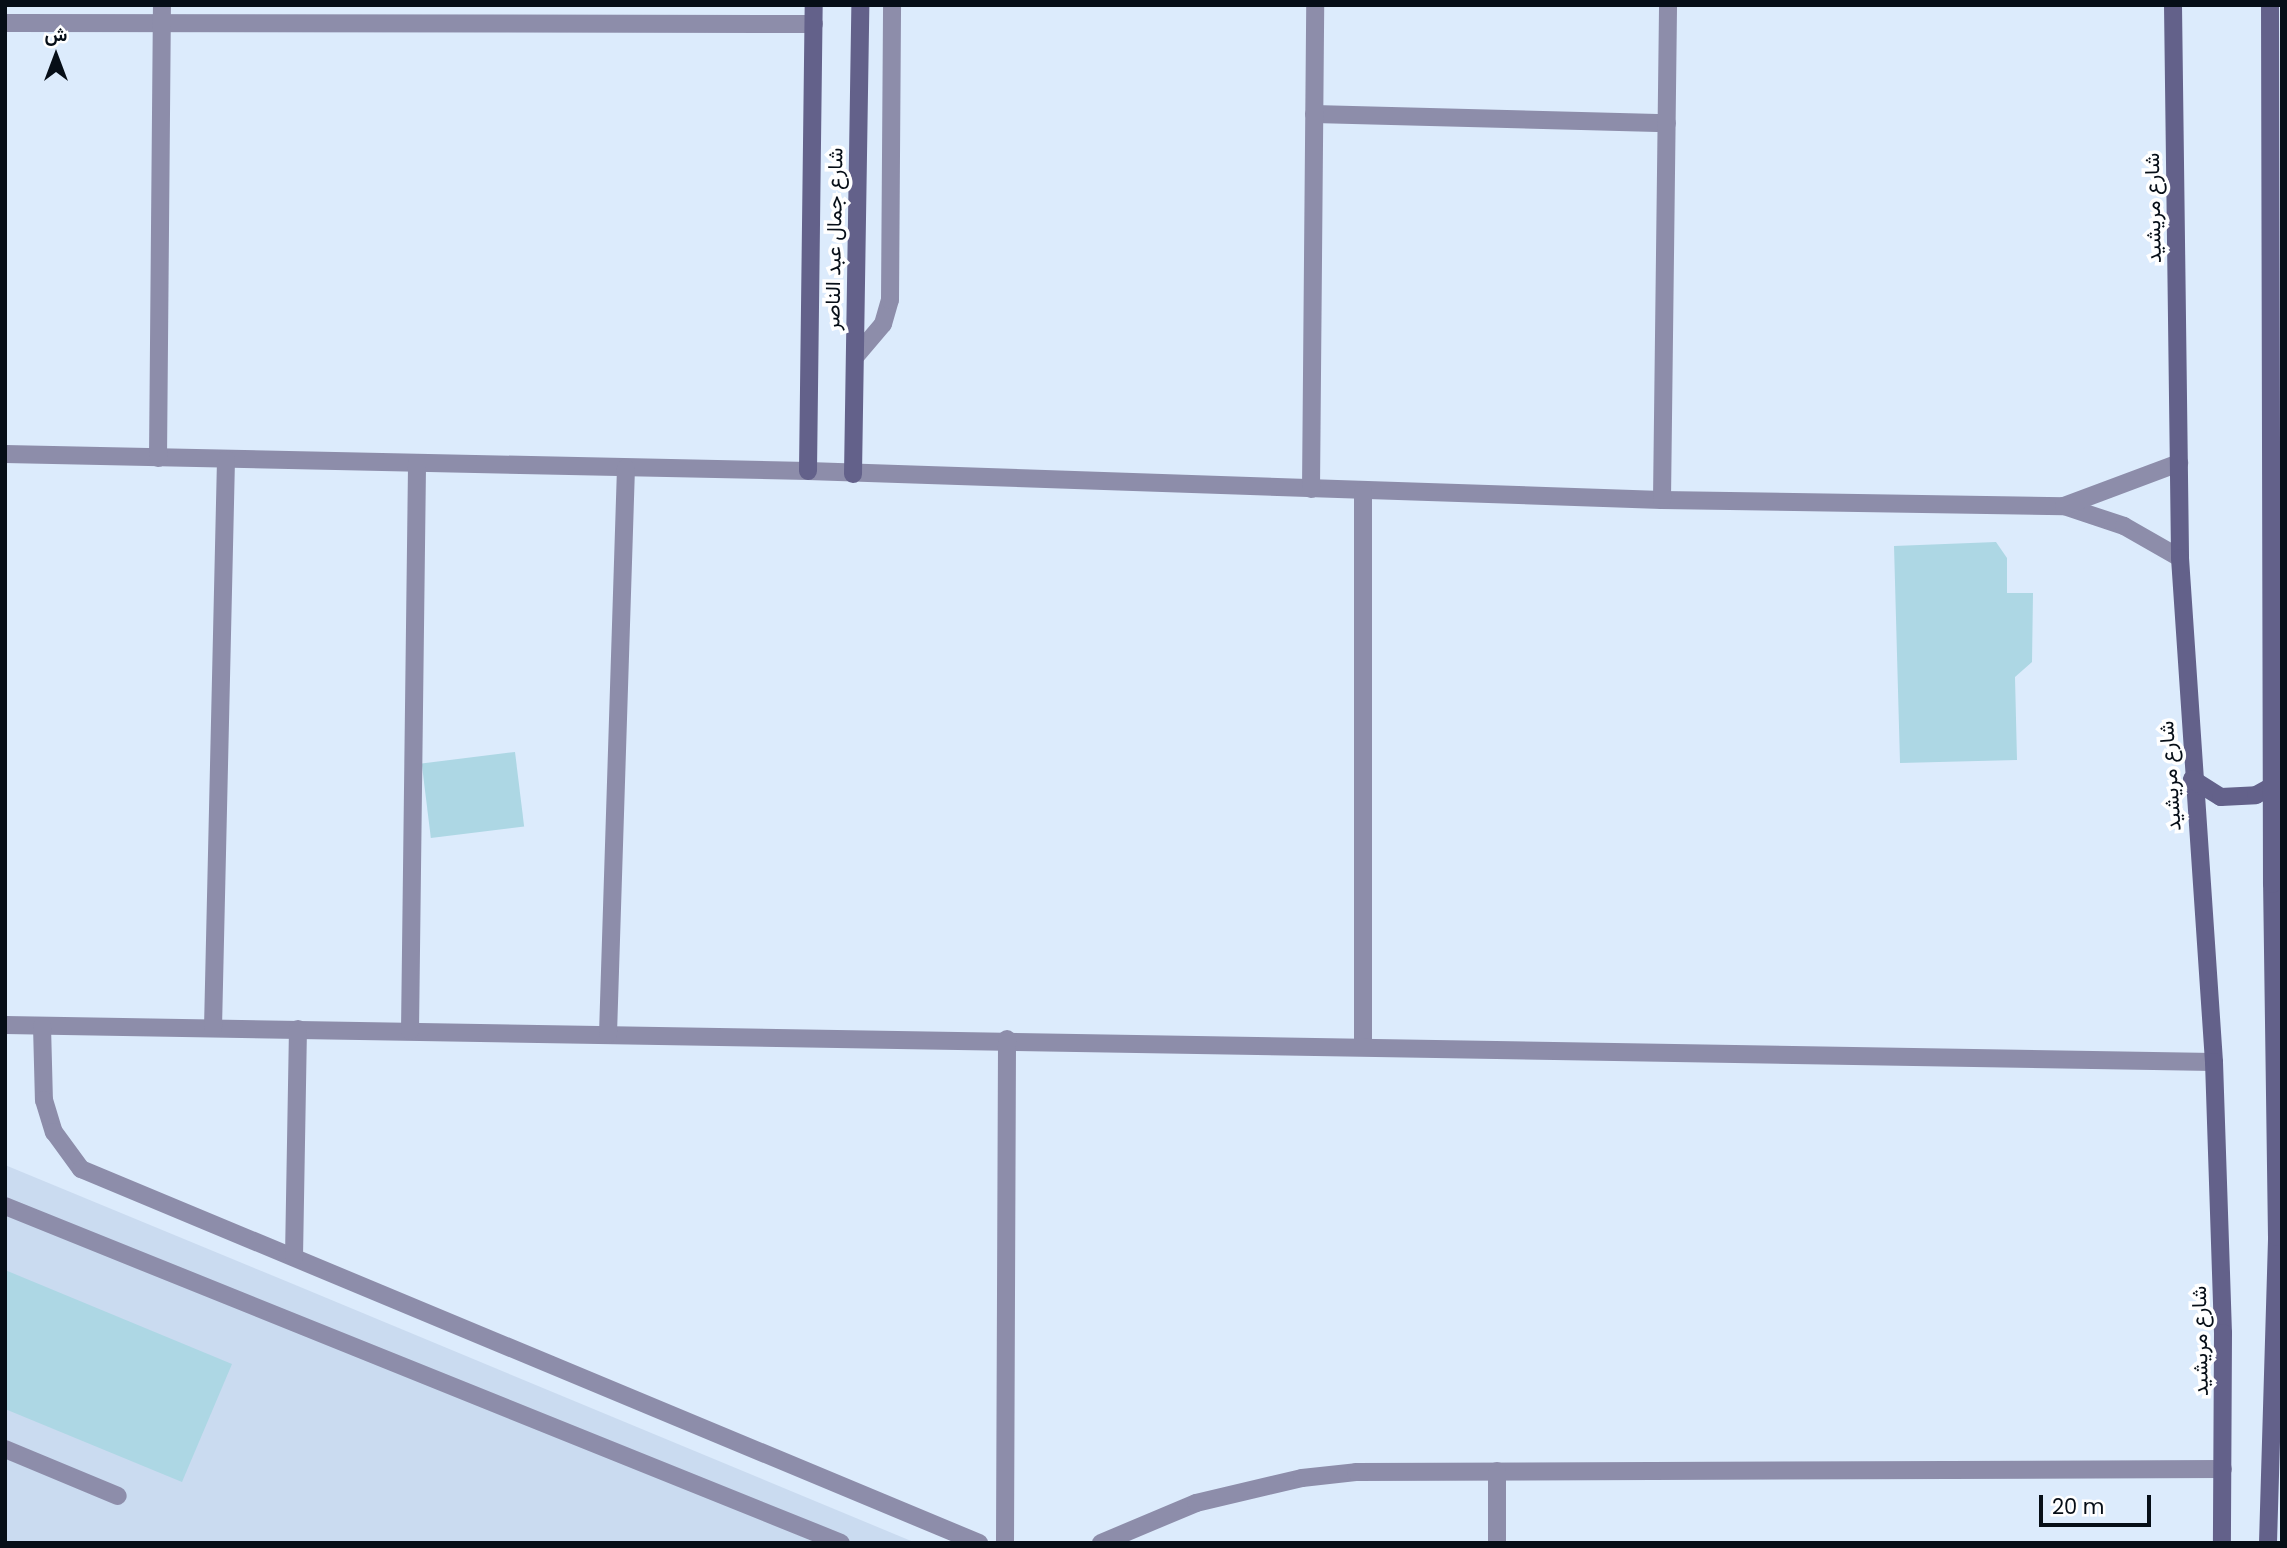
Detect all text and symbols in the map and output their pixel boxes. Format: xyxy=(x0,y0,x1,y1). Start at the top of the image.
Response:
north arrow xyxy=(21,21,91,91)
text: ش xyxy=(45,21,67,48)
street label: شارع جمال عبد الناصر xyxy=(820,147,848,331)
street label: شارع مريشيد xyxy=(2139,153,2167,263)
street label: شارع مريشيد xyxy=(2154,720,2186,832)
street label: شارع مريشيد xyxy=(2186,1286,2214,1396)
scale bar xyxy=(2042,1482,2154,1526)
text: 20 m xyxy=(2052,1492,2105,1521)

